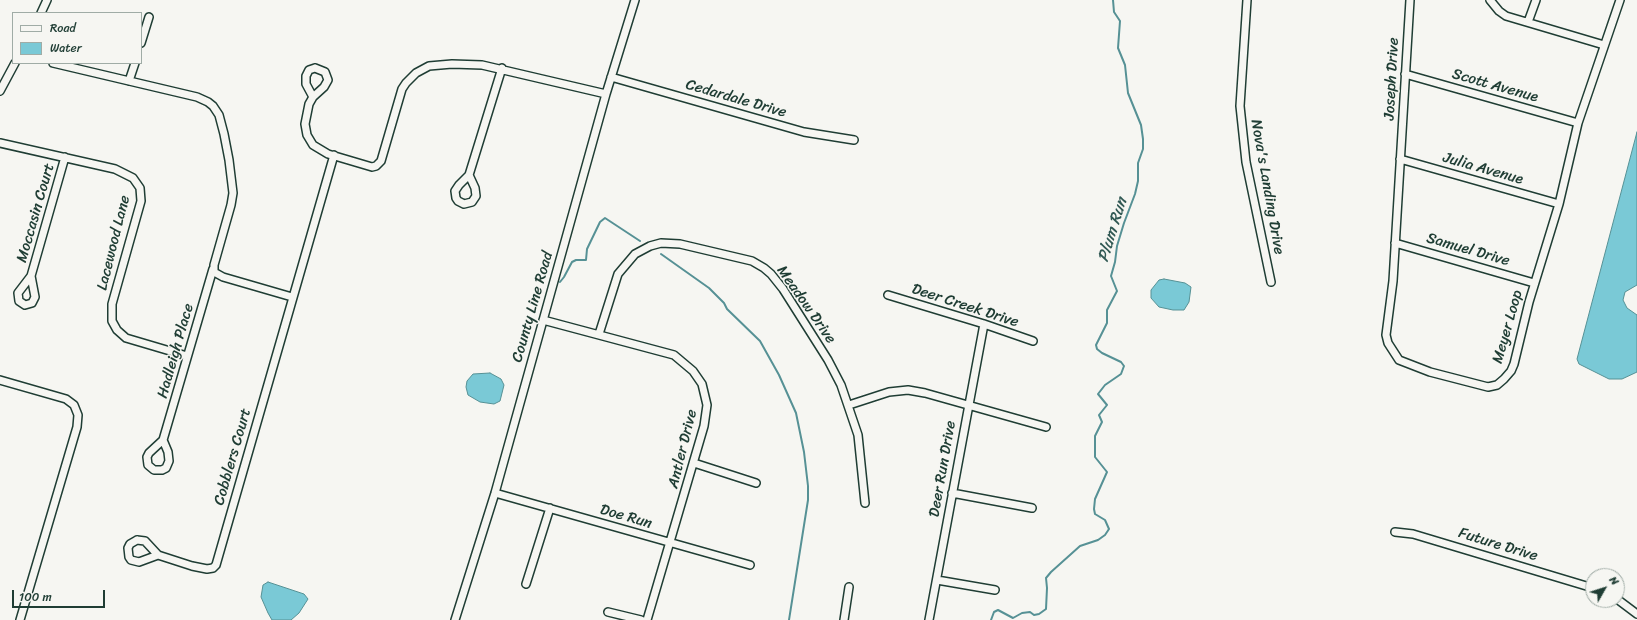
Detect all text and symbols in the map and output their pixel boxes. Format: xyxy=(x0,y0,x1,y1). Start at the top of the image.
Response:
legend xyxy=(12,12,142,64)
text: Road xyxy=(50,17,76,39)
text: Water xyxy=(50,37,82,59)
street label: Joseph Drive xyxy=(1381,37,1403,121)
street label: Scott Avenue xyxy=(1450,65,1540,107)
street label: Cedardale Drive xyxy=(684,76,788,122)
street label: Nova's Landing Drive xyxy=(1246,118,1288,256)
street label: Julia Avenue xyxy=(1441,149,1525,189)
street label: Moccasin Court xyxy=(13,161,59,265)
street label: Lacewood Lane xyxy=(94,194,134,292)
water label: Plum Run xyxy=(1094,196,1132,264)
street label: Samuel Drive xyxy=(1424,230,1512,270)
street label: County Line Road xyxy=(509,250,557,364)
street label: Meadow Drive xyxy=(773,263,839,347)
street label: Deer Creek Drive xyxy=(909,280,1021,332)
street label: Meyer Loop xyxy=(1489,288,1527,366)
street label: Hadleigh Place xyxy=(154,302,198,400)
street label: Cobblers Court xyxy=(211,407,255,507)
street label: Antler Drive xyxy=(665,408,701,490)
street label: Deer Run Drive xyxy=(926,419,960,519)
street label: Doe Run xyxy=(598,501,654,533)
street label: Future Drive xyxy=(1456,524,1540,566)
north arrow xyxy=(1585,568,1625,608)
text: N xyxy=(1604,572,1624,590)
scale bar xyxy=(14,582,107,608)
text: 100 m xyxy=(19,586,52,608)

